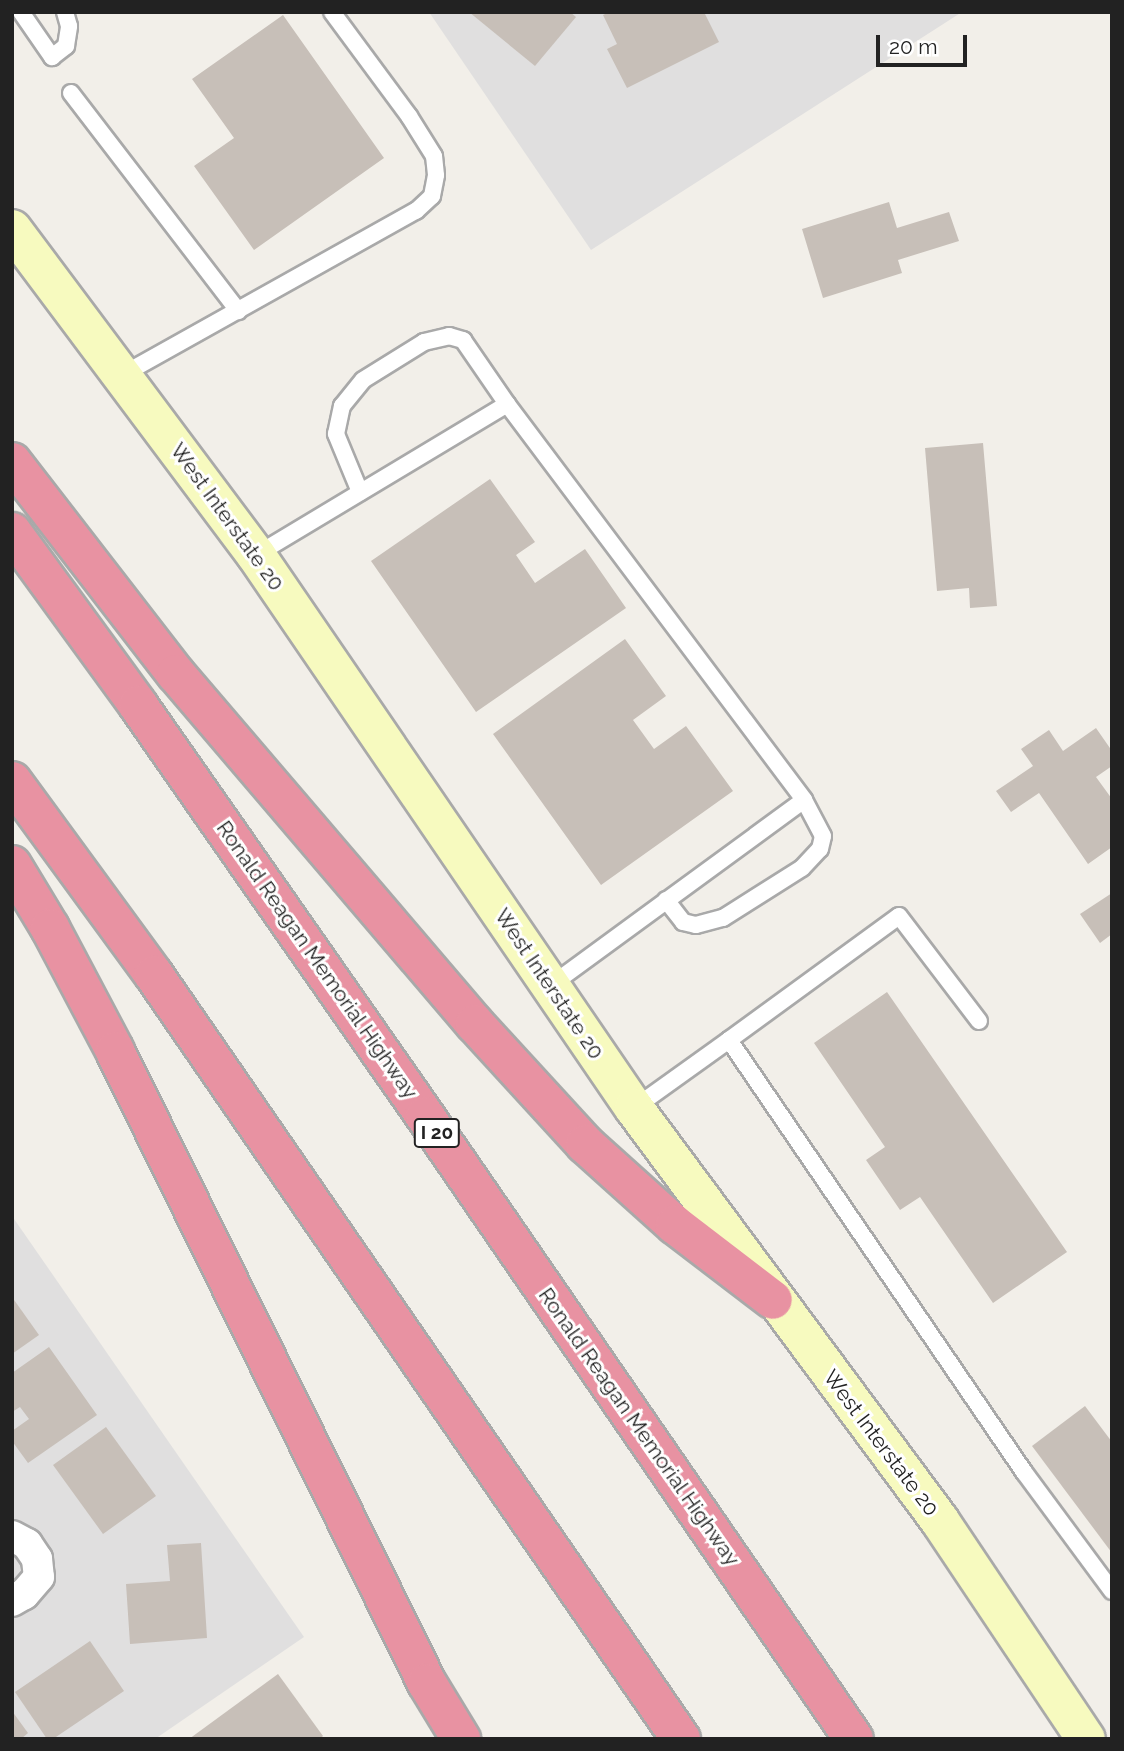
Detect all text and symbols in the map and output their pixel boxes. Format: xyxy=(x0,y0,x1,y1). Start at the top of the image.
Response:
scale bar xyxy=(879,21,970,65)
text: 20 m xyxy=(889,34,937,59)
street label: West Interstate 20 xyxy=(165,438,289,596)
street label: Ronald Reagan Memorial Highway xyxy=(211,816,423,1104)
street label: West Interstate 20 xyxy=(489,904,609,1064)
road number: I 20 xyxy=(412,1118,462,1148)
street label: Ronald Reagan Memorial Highway xyxy=(533,1283,745,1571)
street label: West Interstate 20 xyxy=(818,1365,944,1521)

